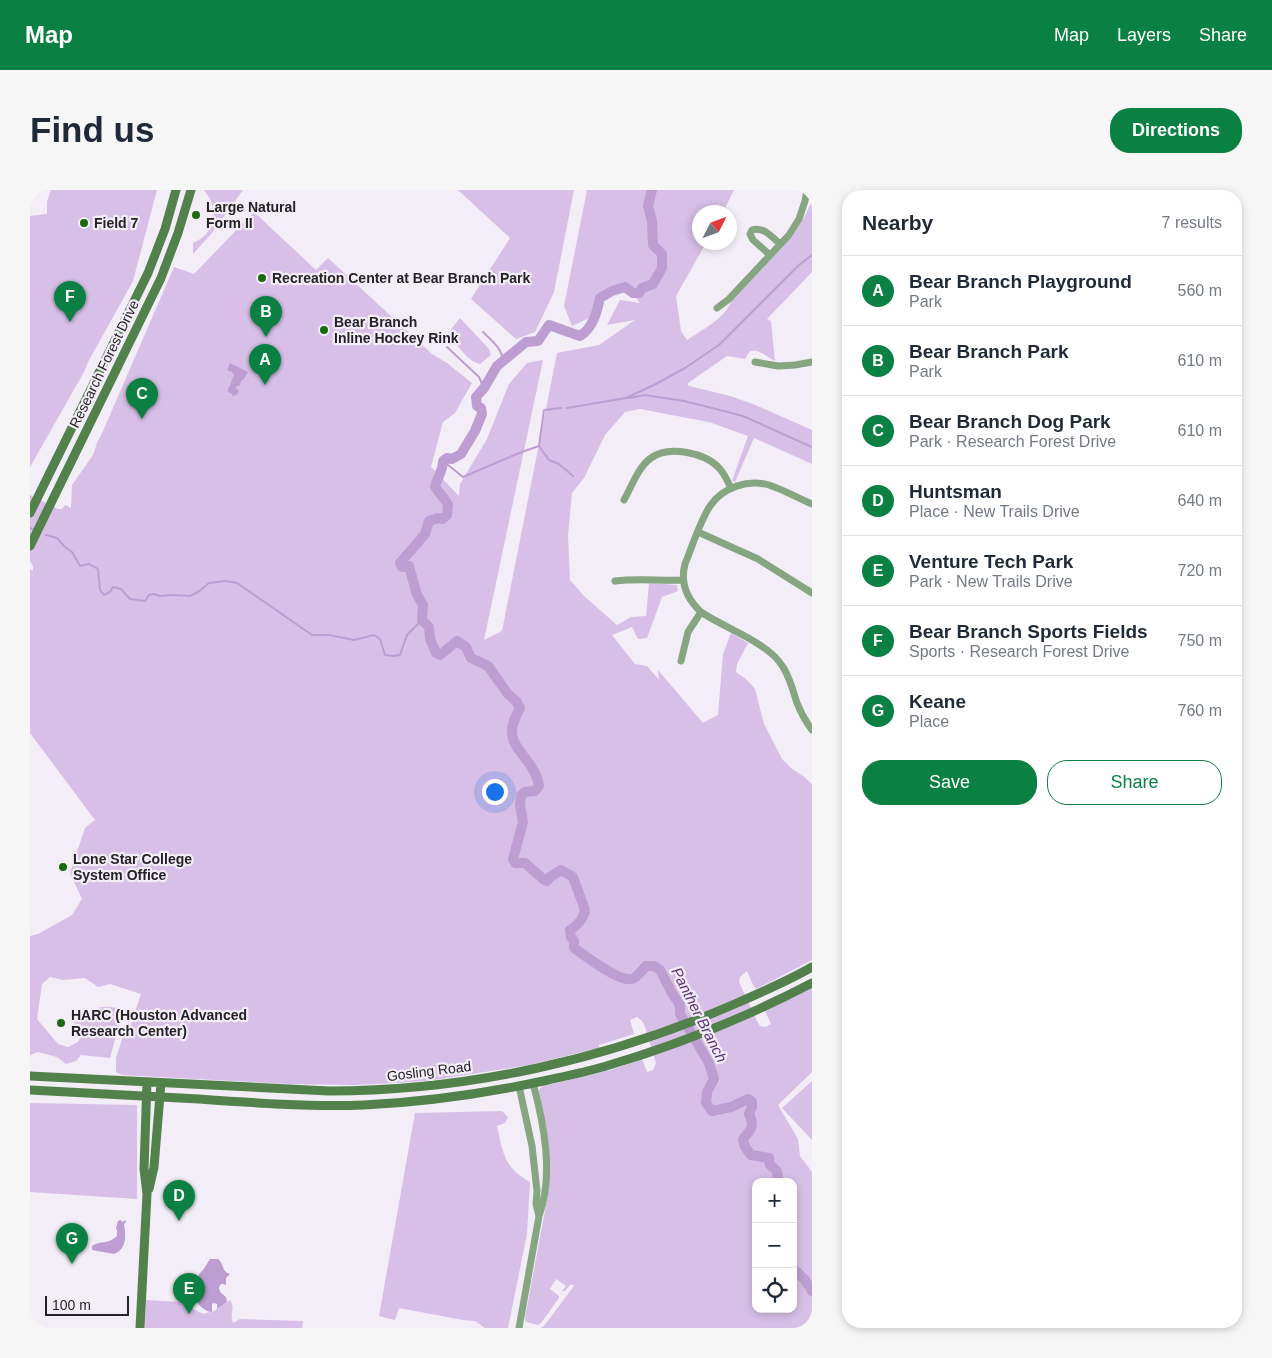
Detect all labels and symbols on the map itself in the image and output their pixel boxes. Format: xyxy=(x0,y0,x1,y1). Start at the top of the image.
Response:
place label: Large Natural Form II xyxy=(206,199,296,231)
north arrow xyxy=(692,205,737,250)
marker: Large Natural Form II xyxy=(190,209,202,221)
place label: Field 7 xyxy=(94,215,139,231)
marker: Field 7 xyxy=(78,217,90,229)
place label: Recreation Center at Bear Branch Park xyxy=(272,270,531,286)
marker: Recreation Center at Bear Branch Park xyxy=(256,272,268,284)
pin: F xyxy=(54,281,86,322)
pin: B xyxy=(250,296,282,337)
street label: Research Forest Drive xyxy=(66,297,142,431)
place label: Bear Branch Inline Hockey Rink xyxy=(334,314,459,346)
marker: Bear Branch Inline Hockey Rink xyxy=(318,324,330,336)
pin: A xyxy=(249,344,281,385)
pin: C xyxy=(126,378,158,419)
your location xyxy=(482,779,508,805)
place label: Lone Star College System Office xyxy=(73,851,192,883)
marker: Lone Star College System Office xyxy=(57,861,69,873)
water label: Panther Branch xyxy=(668,964,731,1065)
place label: HARC (Houston Advanced Research Center) xyxy=(71,1007,247,1039)
marker: HARC (Houston Advanced Research Center) xyxy=(55,1017,67,1029)
street label: Gosling Road xyxy=(386,1058,472,1084)
pin: D xyxy=(163,1180,195,1221)
pin: G xyxy=(56,1223,88,1264)
pin: E xyxy=(173,1273,205,1314)
scale bar xyxy=(45,1293,129,1316)

